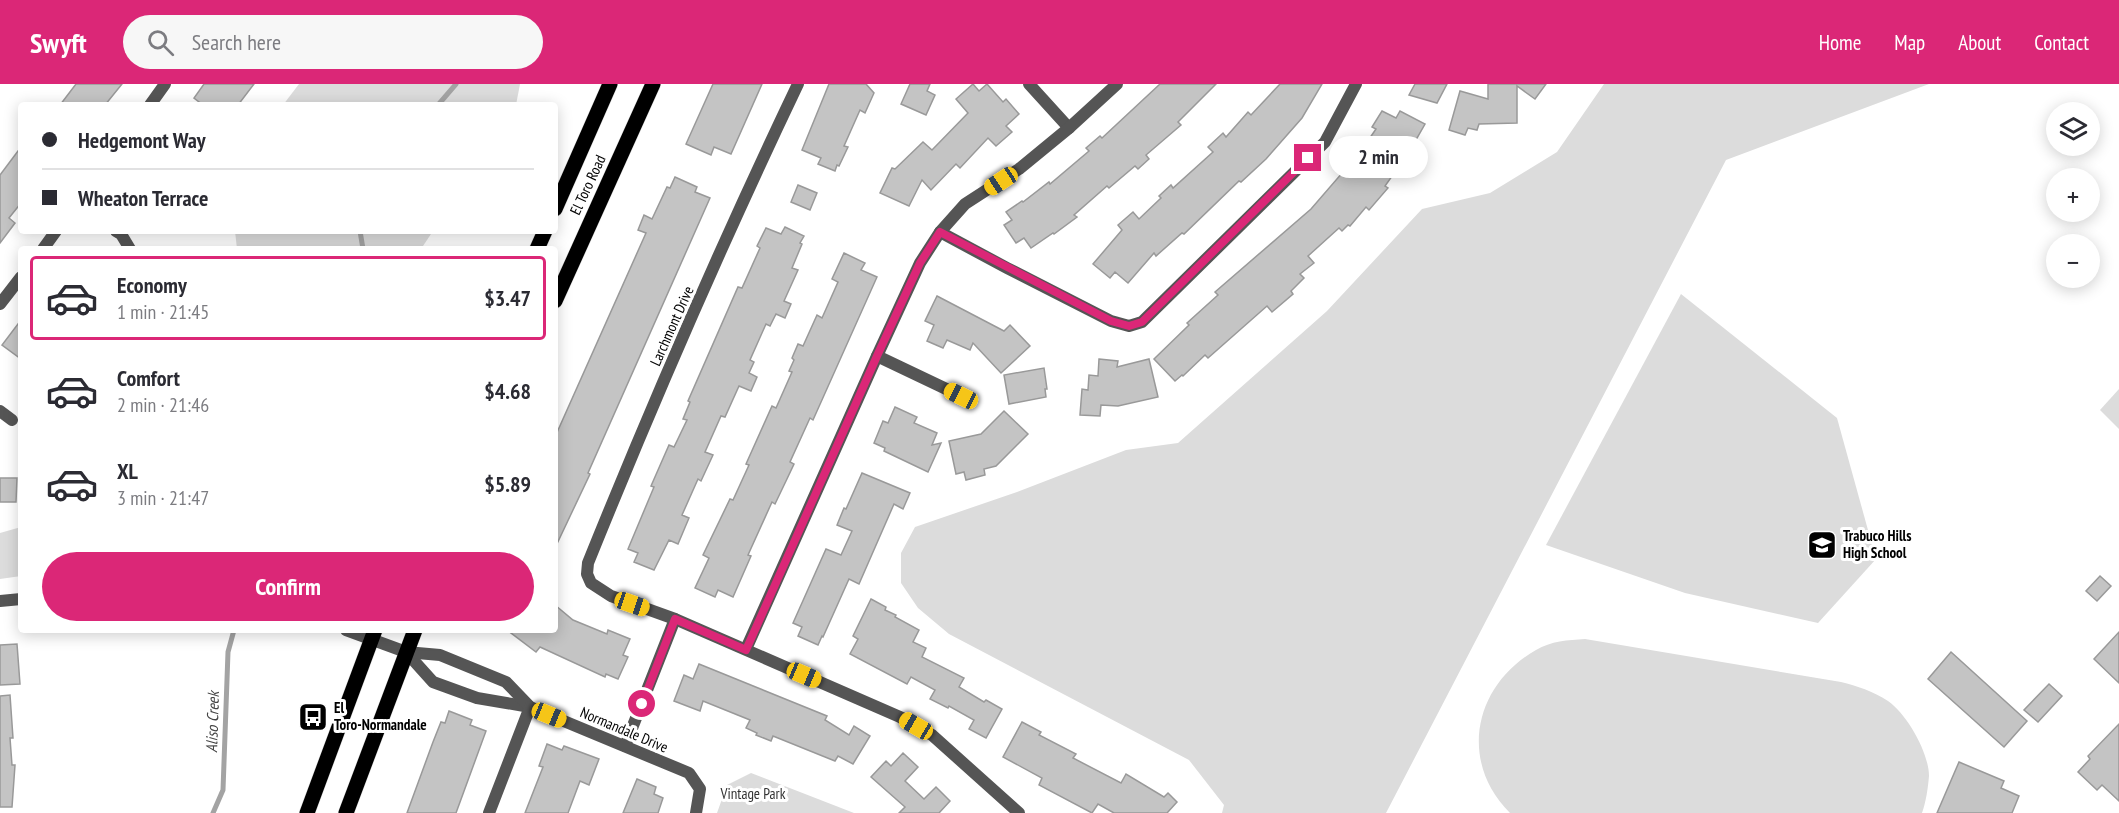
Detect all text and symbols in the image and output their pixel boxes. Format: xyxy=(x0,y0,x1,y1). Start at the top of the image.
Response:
search box xyxy=(123,15,543,69)
text: Swyft xyxy=(30,24,87,61)
icon: search xyxy=(144,26,177,59)
text: Search here xyxy=(192,28,281,56)
text: Home xyxy=(1819,29,1861,56)
text: Map xyxy=(1894,29,1925,56)
text: About xyxy=(1958,29,2001,56)
text: Contact xyxy=(2034,29,2089,56)
map controls xyxy=(2046,102,2100,288)
button: layers xyxy=(2046,102,2100,156)
text: Hedgemont Way xyxy=(78,126,206,154)
callout: 2 min xyxy=(1329,137,1428,179)
route end xyxy=(1294,144,1321,171)
text: 2 min xyxy=(1358,144,1399,170)
street label: El Toro Road xyxy=(565,152,610,218)
car xyxy=(981,164,1021,198)
button: + xyxy=(2046,168,2100,222)
text: Wheaton Terrace xyxy=(78,184,208,212)
button: − xyxy=(2046,234,2100,288)
icon: car xyxy=(45,271,99,325)
text: Economy xyxy=(117,271,187,299)
street label: Larchmont Drive xyxy=(645,283,698,369)
text: $3.47 xyxy=(484,284,531,312)
text: 1 min · 21:45 xyxy=(117,299,209,325)
icon: car xyxy=(45,364,99,418)
text: Comfort xyxy=(117,364,180,392)
text: $4.68 xyxy=(484,377,531,405)
car xyxy=(941,380,981,412)
text: 2 min · 21:46 xyxy=(117,392,209,418)
icon: car xyxy=(45,457,99,511)
text: XL xyxy=(117,457,138,485)
text: $5.89 xyxy=(484,470,531,498)
text: 3 min · 21:47 xyxy=(117,485,209,511)
place label: Trabuco Hills High School xyxy=(1843,526,1911,562)
school or university icon: Trabuco Hills High School xyxy=(1806,529,1838,561)
button: Confirm xyxy=(42,552,534,621)
car xyxy=(612,590,652,618)
car xyxy=(784,660,824,690)
water label: Aliso Creek xyxy=(201,689,223,753)
route start xyxy=(628,690,655,717)
place label: El Toro-Normandale xyxy=(334,698,427,734)
car xyxy=(529,700,569,730)
bus stop icon: El Toro-Normandale xyxy=(297,701,329,733)
street label: Normandale Drive xyxy=(577,703,671,757)
car xyxy=(896,709,936,743)
park label: Vintage Park xyxy=(719,784,786,803)

